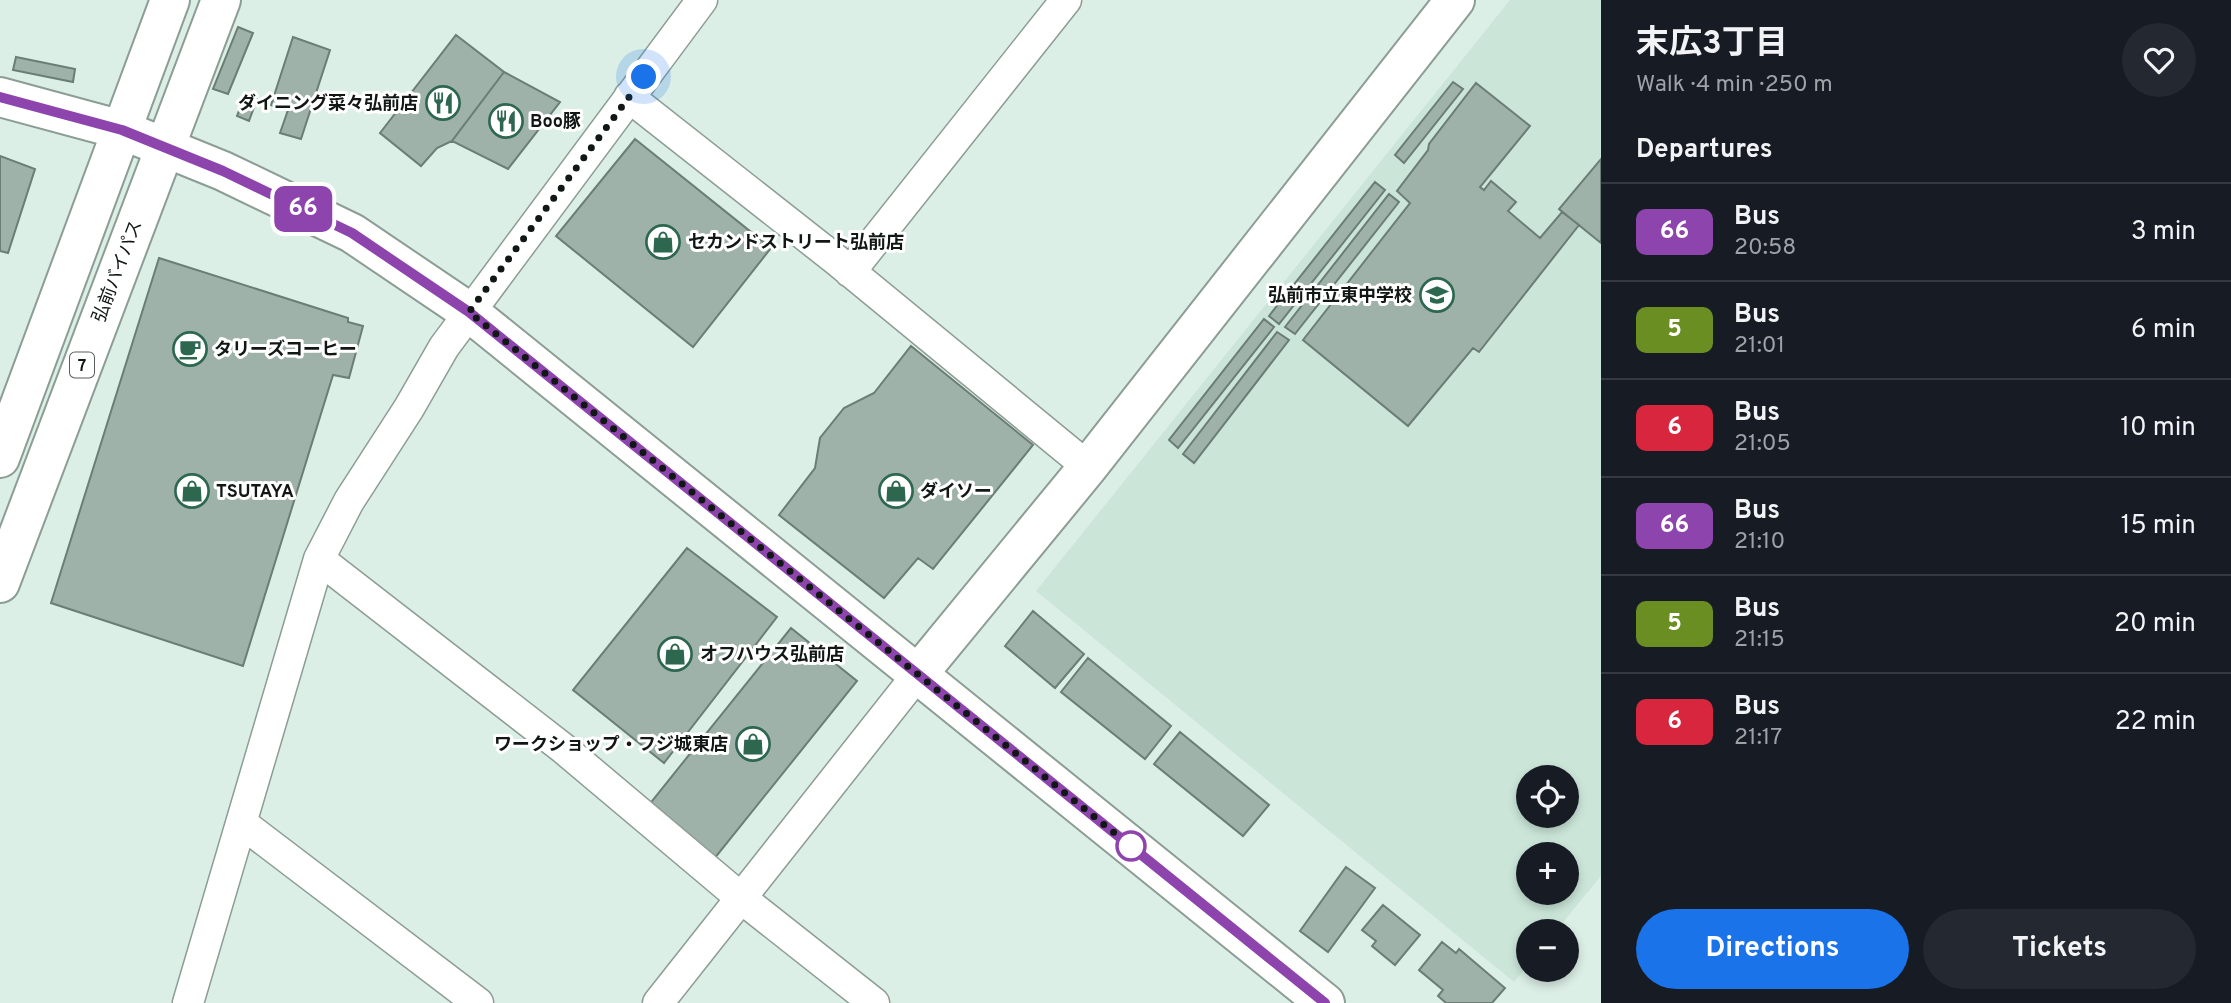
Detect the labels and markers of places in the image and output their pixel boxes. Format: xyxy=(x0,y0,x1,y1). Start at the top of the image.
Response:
restaurant icon: ダイニング菜々弘前店 xyxy=(424,84,462,122)
place label: ダイニング菜々弘前店 xyxy=(238,93,418,116)
restaurant icon: Boo豚 xyxy=(487,102,525,140)
place label: Boo豚 xyxy=(530,111,581,134)
shop icon: セカンドストリート弘前店 xyxy=(644,223,682,261)
place label: セカンドストリート弘前店 xyxy=(688,232,904,255)
school or university icon: 弘前市立東中学校 xyxy=(1418,276,1456,314)
place label: 弘前市立東中学校 xyxy=(1268,285,1412,308)
cafe icon: タリーズコーヒー xyxy=(171,330,209,368)
place label: タリーズコーヒー xyxy=(214,339,357,362)
shop icon: TSUTAYA xyxy=(173,472,211,510)
shop icon: ダイソー xyxy=(877,472,915,510)
place label: TSUTAYA xyxy=(216,481,294,504)
place label: ダイソー xyxy=(920,481,992,504)
shop icon: オフハウス弘前店 xyxy=(656,635,694,673)
place label: オフハウス弘前店 xyxy=(700,644,844,667)
shop icon: ワークショップ・フジ城東店 xyxy=(734,725,772,763)
place label: ワークショップ・フジ城東店 xyxy=(494,734,728,757)
unlabelled marker xyxy=(1116,831,1146,861)

